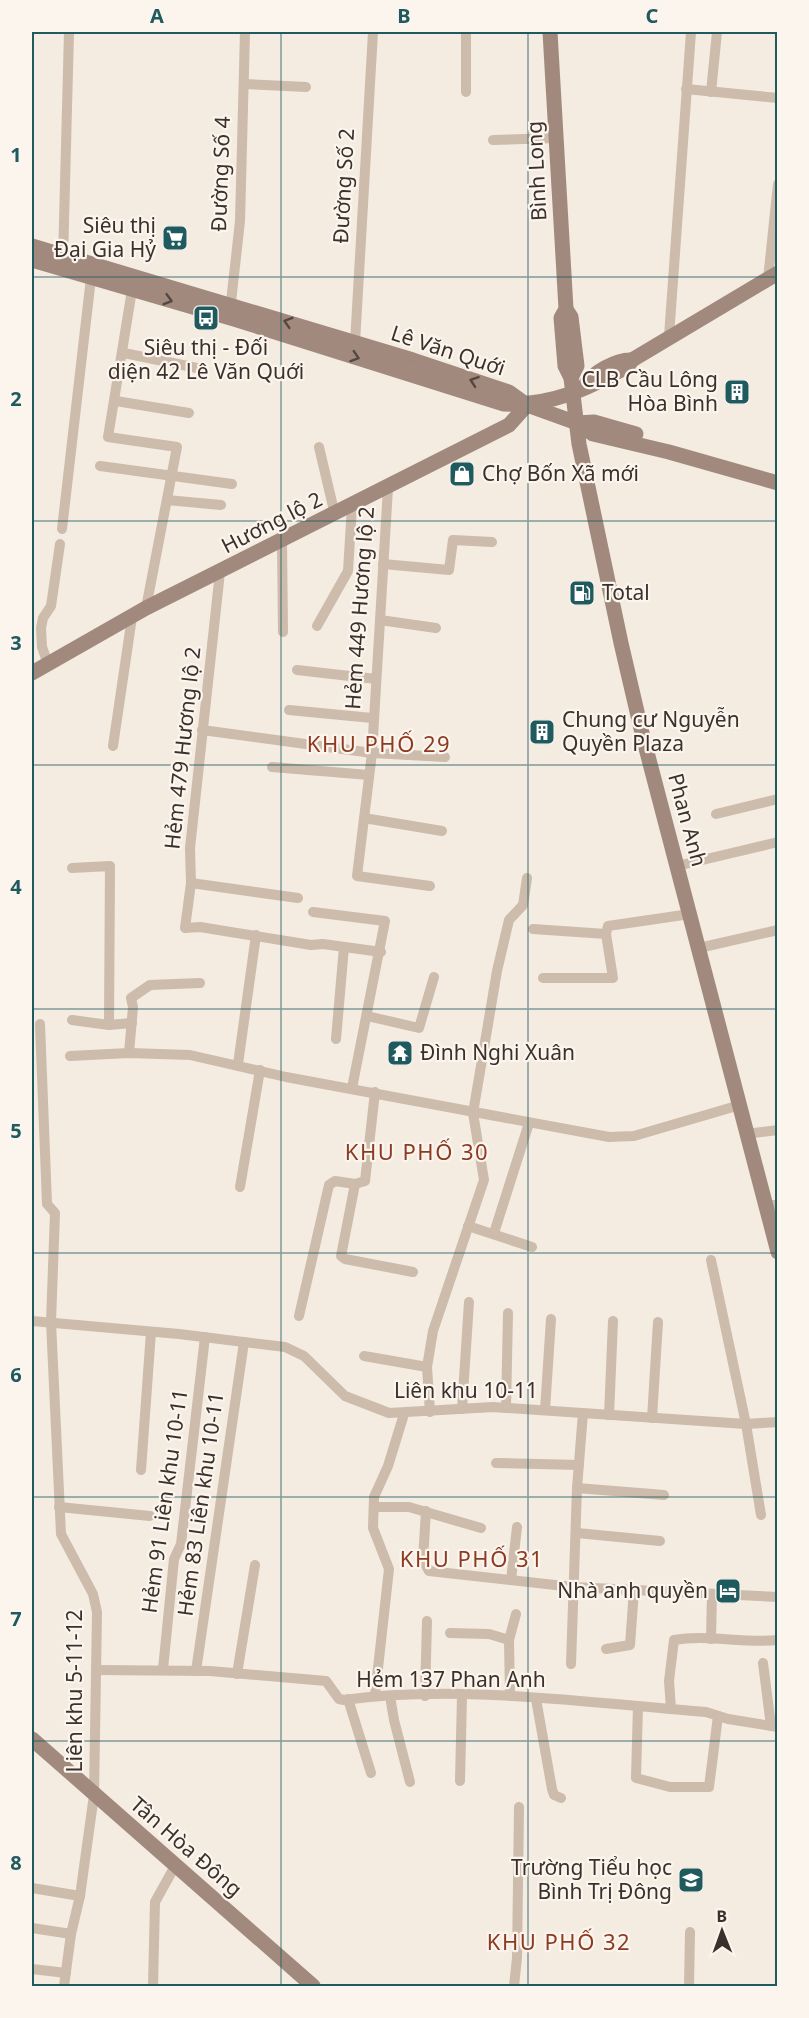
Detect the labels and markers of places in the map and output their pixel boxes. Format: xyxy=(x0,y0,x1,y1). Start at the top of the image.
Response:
place label: Siêu thị Đại Gia Hỷ xyxy=(54,211,156,263)
supermarket icon: Siêu thị Đại Gia Hỷ xyxy=(160,223,190,253)
bus stop icon: Siêu thị - Đối diện 42 Lê Văn Quới xyxy=(191,303,221,333)
place label: Siêu thị - Đối diện 42 Lê Văn Quới xyxy=(108,333,304,385)
place label: CLB Cầu Lông Hòa Bình xyxy=(582,365,718,417)
building icon: CLB Cầu Lông Hòa Bình xyxy=(722,377,752,407)
shop icon: Chợ Bốn Xã mới xyxy=(447,459,477,489)
place label: Chợ Bốn Xã mới xyxy=(482,459,639,487)
fuel station icon: Total xyxy=(567,578,597,608)
place label: Total xyxy=(602,578,650,606)
place label: Chung cư Nguyễn Quyền Plaza xyxy=(562,705,740,757)
building icon: Chung cư Nguyễn Quyền Plaza xyxy=(527,717,557,747)
temple icon: Đình Nghi Xuân xyxy=(385,1038,415,1068)
place label: Đình Nghi Xuân xyxy=(420,1038,575,1066)
place label: Nhà anh quyền xyxy=(557,1576,708,1604)
hotel icon: Nhà anh quyền xyxy=(713,1576,743,1606)
place label: Trường Tiểu học Bình Trị Đông xyxy=(511,1853,672,1905)
school or university icon: Trường Tiểu học Bình Trị Đông xyxy=(676,1865,706,1895)

